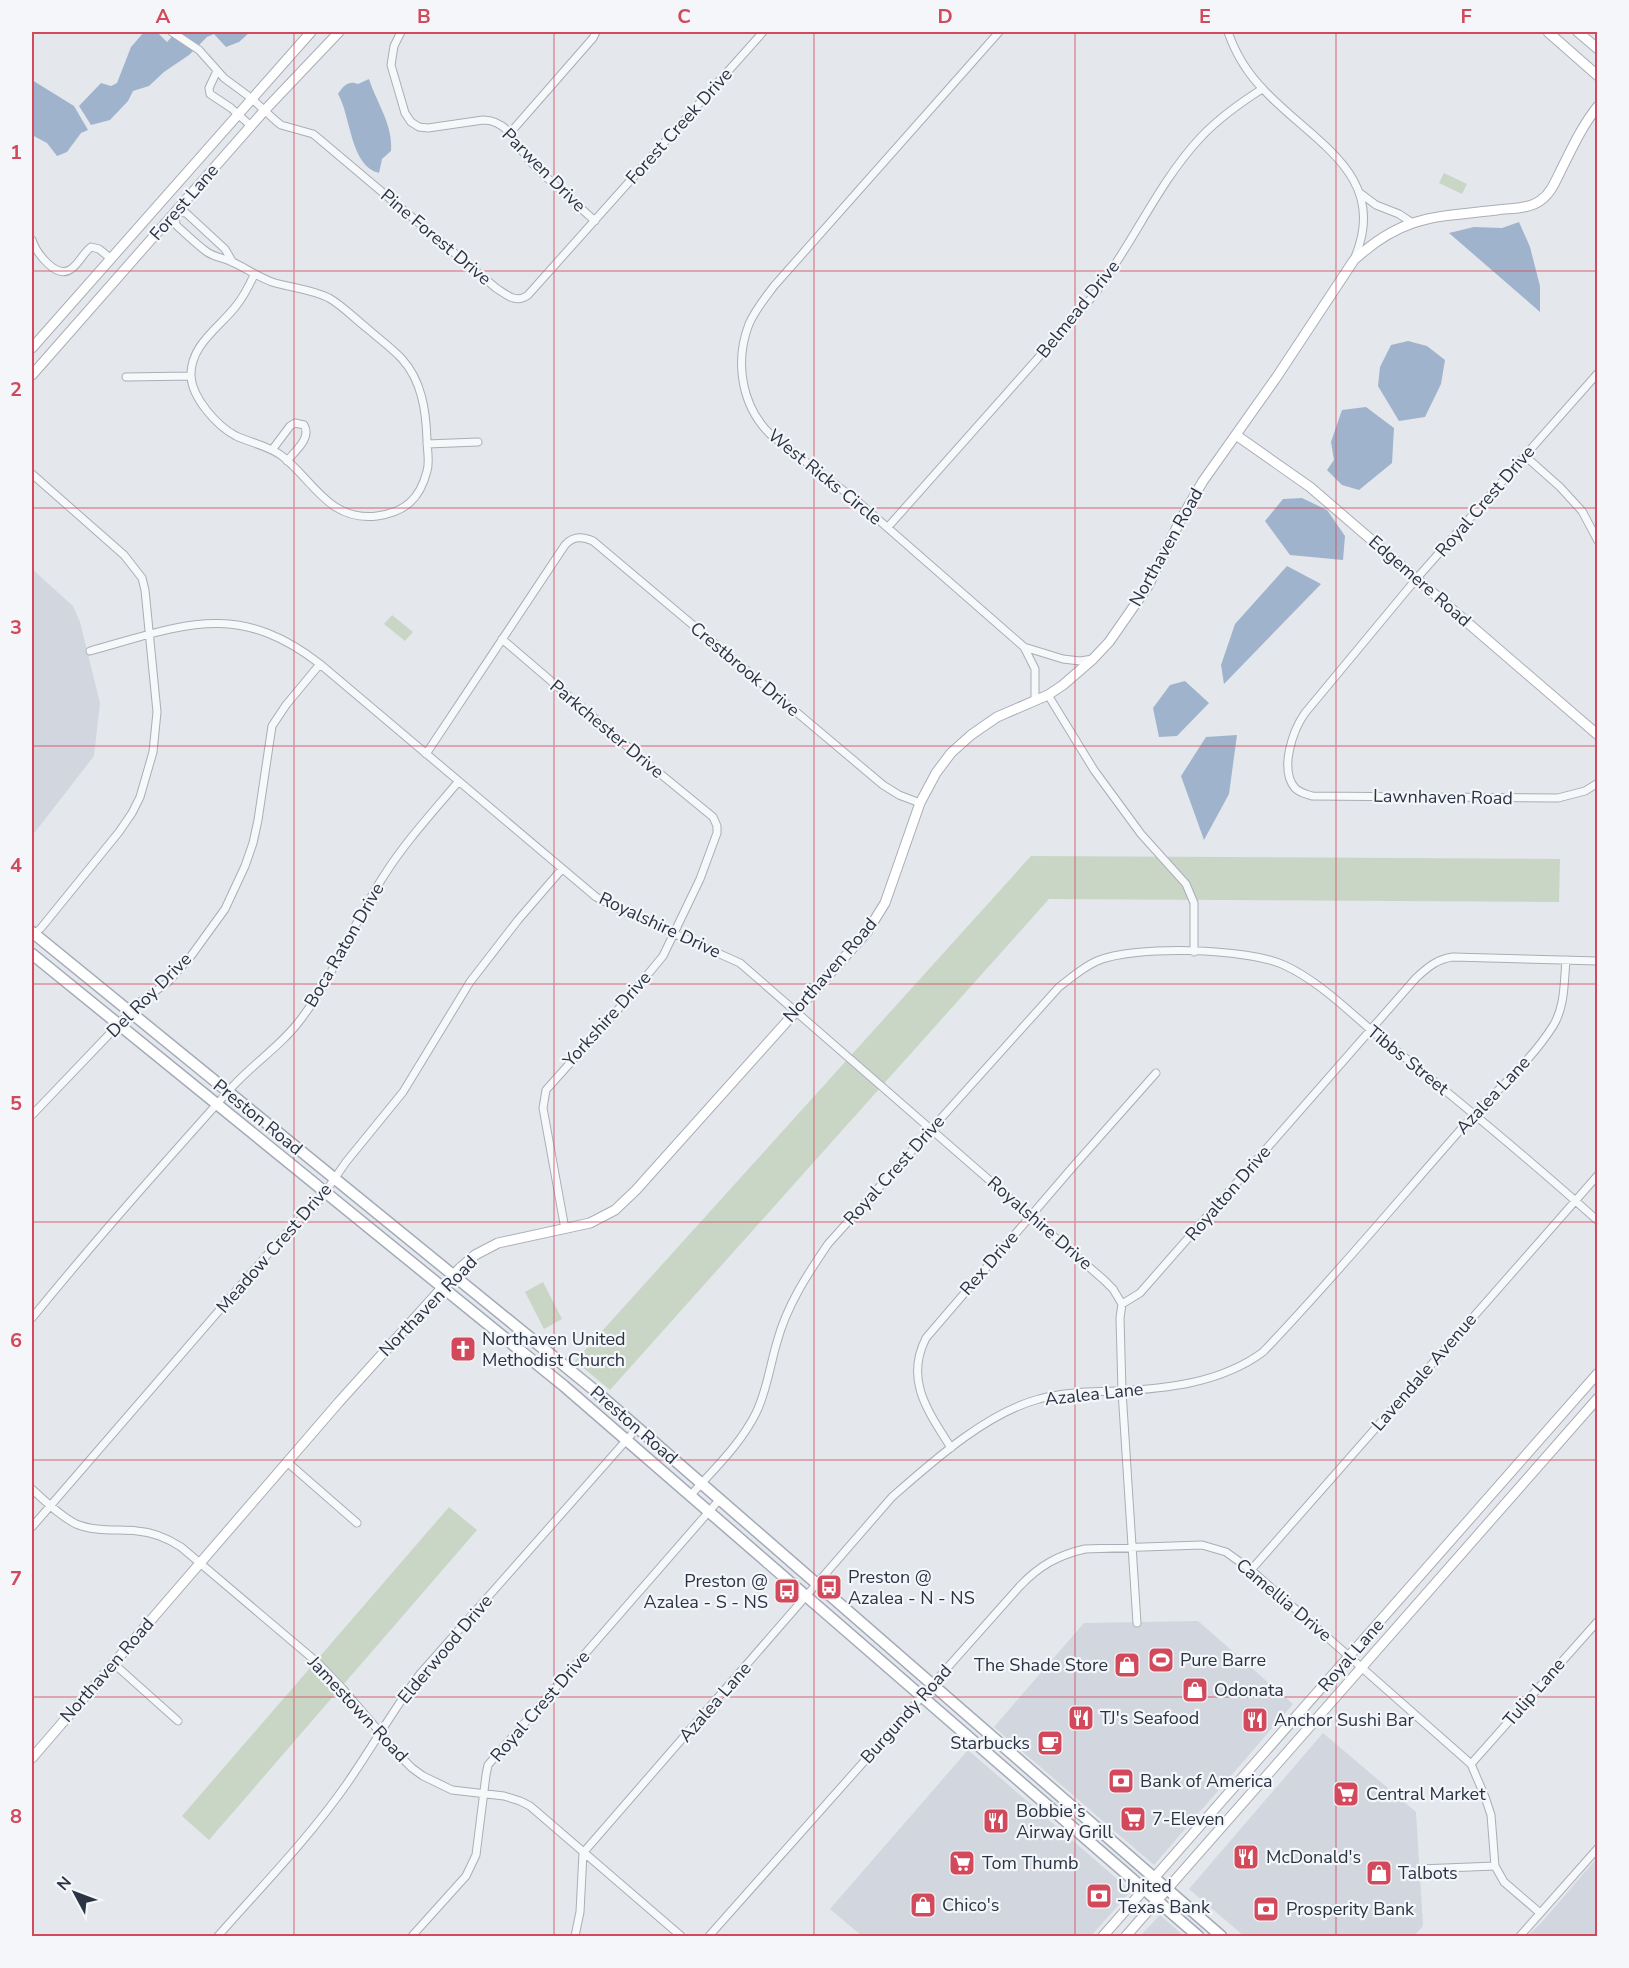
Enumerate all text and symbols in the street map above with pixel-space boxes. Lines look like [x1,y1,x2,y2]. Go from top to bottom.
text: A [156,3,171,30]
text: B [417,3,431,30]
text: C [677,3,691,30]
text: D [937,3,953,30]
text: E [1199,3,1211,30]
text: F [1460,3,1472,30]
street label: Forest Creek Drive [620,63,738,189]
street label: Parwen Drive [497,123,591,217]
text: 1 [10,139,22,166]
street label: Forest Lane [144,159,224,245]
street label: Pine Forest Drive [376,184,496,290]
street label: Belmead Drive [1031,255,1125,363]
text: 2 [10,376,22,403]
street label: West Ricks Circle [763,424,887,530]
street label: Royal Crest Drive [1430,440,1540,562]
street label: Northaven Road [1124,484,1208,610]
street label: Edgemere Road [1364,530,1476,632]
text: 3 [10,614,22,641]
street label: Crestbrook Drive [685,616,805,722]
street label: Parkchester Drive [545,674,669,784]
street label: Lawnhaven Road [1373,784,1513,810]
text: 4 [10,852,22,879]
street label: Boca Raton Drive [299,878,389,1012]
street label: Royalshire Drive [595,886,725,964]
street label: Northaven Road [778,912,882,1028]
street label: Del Roy Drive [101,947,197,1043]
street label: Yorkshire Drive [557,966,656,1073]
street label: Tibbs Street [1362,1020,1454,1101]
street label: Azalea Lane [1450,1051,1536,1139]
street label: Preston Road [208,1073,308,1161]
text: 5 [10,1090,22,1117]
street label: Royal Crest Drive [838,1110,950,1230]
street label: Royalton Drive [1180,1140,1276,1246]
street label: Royalshire Drive [982,1171,1098,1275]
street label: Meadow Crest Drive [211,1178,337,1318]
street label: Rex Drive [954,1226,1024,1300]
street label: Northaven Road [374,1250,482,1362]
street label: Lavendale Avenue [1366,1308,1482,1436]
text: 6 [10,1327,22,1354]
place label: Northaven United Methodist Church [482,1327,626,1372]
church icon: Northaven United Methodist Church [448,1334,478,1364]
street label: Azalea Lane [1044,1377,1144,1411]
street label: Preston Road [585,1380,683,1470]
street label: Camellia Drive [1231,1553,1337,1647]
text: 7 [10,1565,22,1592]
place label: Preston @ Azalea - N - NS [848,1565,975,1610]
place label: Preston @ Azalea - S - NS [644,1569,768,1614]
bus stop icon: Preston @ Azalea - N - NS [814,1572,844,1602]
bus stop icon: Preston @ Azalea - S - NS [772,1576,802,1606]
street label: Elderwood Drive [392,1589,498,1709]
street label: Northaven Road [55,1612,159,1728]
street label: Royal Lane [1313,1613,1389,1697]
street label: Royal Crest Drive [485,1645,595,1767]
sports icon: Pure Barre [1146,1645,1176,1675]
place label: Pure Barre [1180,1648,1266,1672]
street label: Jamestown Road [302,1650,413,1767]
shop icon: The Shade Store [1112,1650,1142,1680]
place label: The Shade Store [974,1653,1108,1677]
street label: Tulip Lane [1498,1653,1570,1731]
street label: Azalea Lane [673,1657,757,1747]
street label: Burgundy Road [855,1659,957,1769]
shop icon: Odonata [1180,1675,1210,1705]
place label: Odonata [1214,1678,1284,1702]
restaurant icon: TJ's Seafood [1066,1703,1096,1733]
restaurant icon: Anchor Sushi Bar [1240,1705,1270,1735]
place label: TJ's Seafood [1100,1706,1199,1730]
place label: Anchor Sushi Bar [1274,1708,1415,1732]
cafe icon: Starbucks [1035,1728,1065,1758]
place label: Starbucks [950,1731,1030,1755]
bank icon: Bank of America [1106,1766,1136,1796]
place label: Bank of America [1140,1769,1273,1793]
supermarket icon: Central Market [1331,1779,1361,1809]
place label: Central Market [1366,1782,1486,1806]
place label: Bobbie's Airway Grill [1016,1799,1114,1844]
text: 8 [10,1803,22,1830]
supermarket icon: 7-Eleven [1118,1804,1148,1834]
restaurant icon: Bobbie's Airway Grill [981,1806,1011,1836]
place label: 7-Eleven [1152,1807,1225,1831]
restaurant icon: McDonald's [1231,1842,1261,1872]
place label: McDonald's [1266,1845,1361,1869]
supermarket icon: Tom Thumb [947,1848,977,1878]
place label: Tom Thumb [982,1851,1079,1875]
shop icon: Talbots [1364,1858,1394,1888]
place label: Talbots [1398,1861,1458,1885]
north arrow [45,1863,105,1923]
text: N [52,1872,77,1896]
place label: United Texas Bank [1118,1874,1211,1919]
bank icon: United Texas Bank [1084,1881,1114,1911]
shop icon: Chico's [908,1890,938,1920]
place label: Chico's [942,1893,999,1917]
bank icon: Prosperity Bank [1251,1894,1281,1924]
place label: Prosperity Bank [1286,1897,1415,1921]

